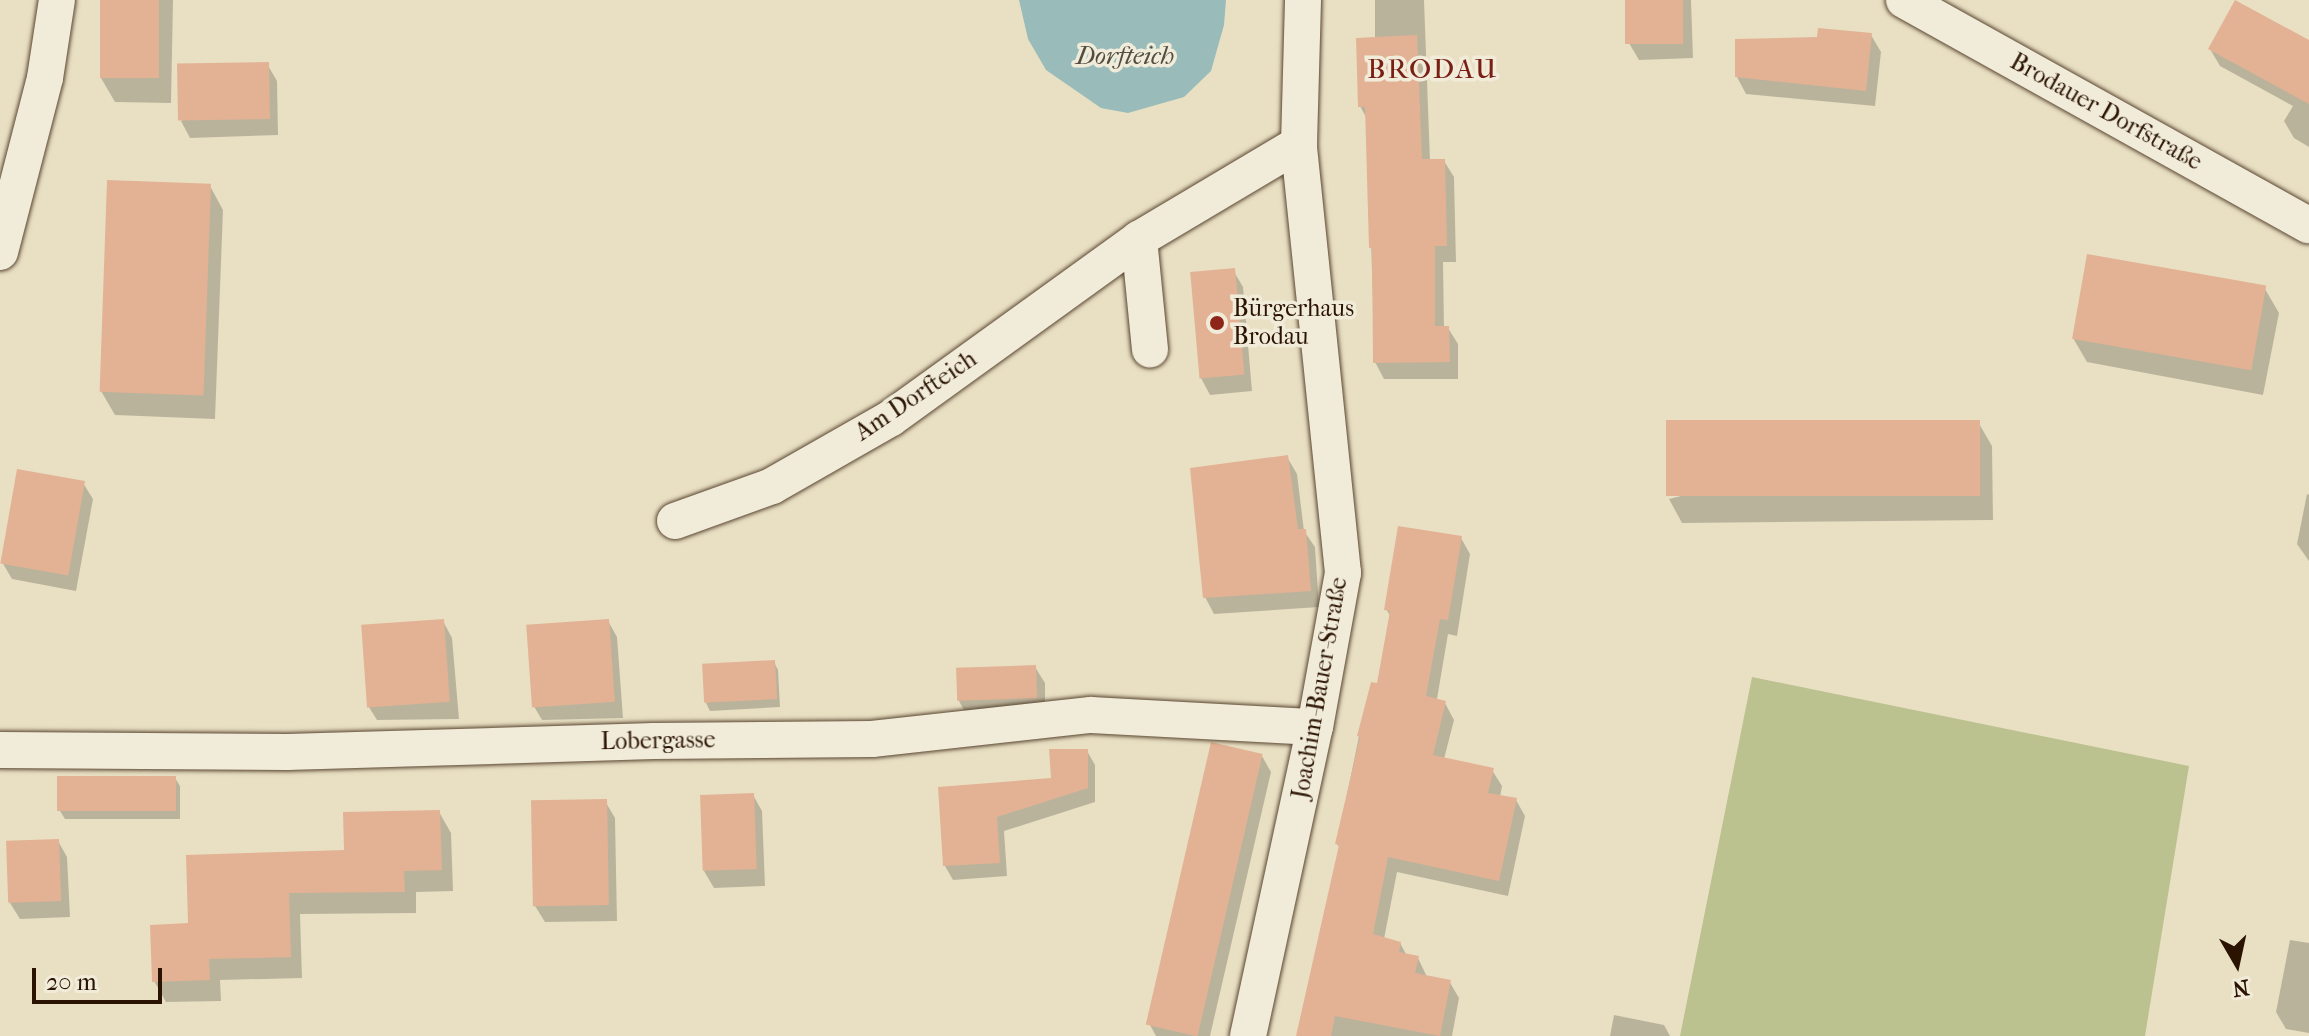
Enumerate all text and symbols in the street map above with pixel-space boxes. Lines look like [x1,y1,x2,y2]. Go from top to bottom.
water label: Dorfteich [1076,40,1174,72]
street label: Brodauer Dorfstraße [2005,47,2207,177]
district label: BRODAU [1367,52,1499,86]
place label: Bürgerhaus Brodau [1233,295,1354,351]
marker: Bürgerhaus Brodau [1208,314,1226,332]
street label: Am Dorfteich [850,345,982,447]
street label: Joachim-Bauer-Straße [1286,575,1354,801]
street label: Lobergasse [600,726,716,756]
north arrow [2197,924,2277,1004]
scale bar [36,952,166,1002]
text: 20 m [46,968,97,996]
text: N [2230,974,2251,1002]

